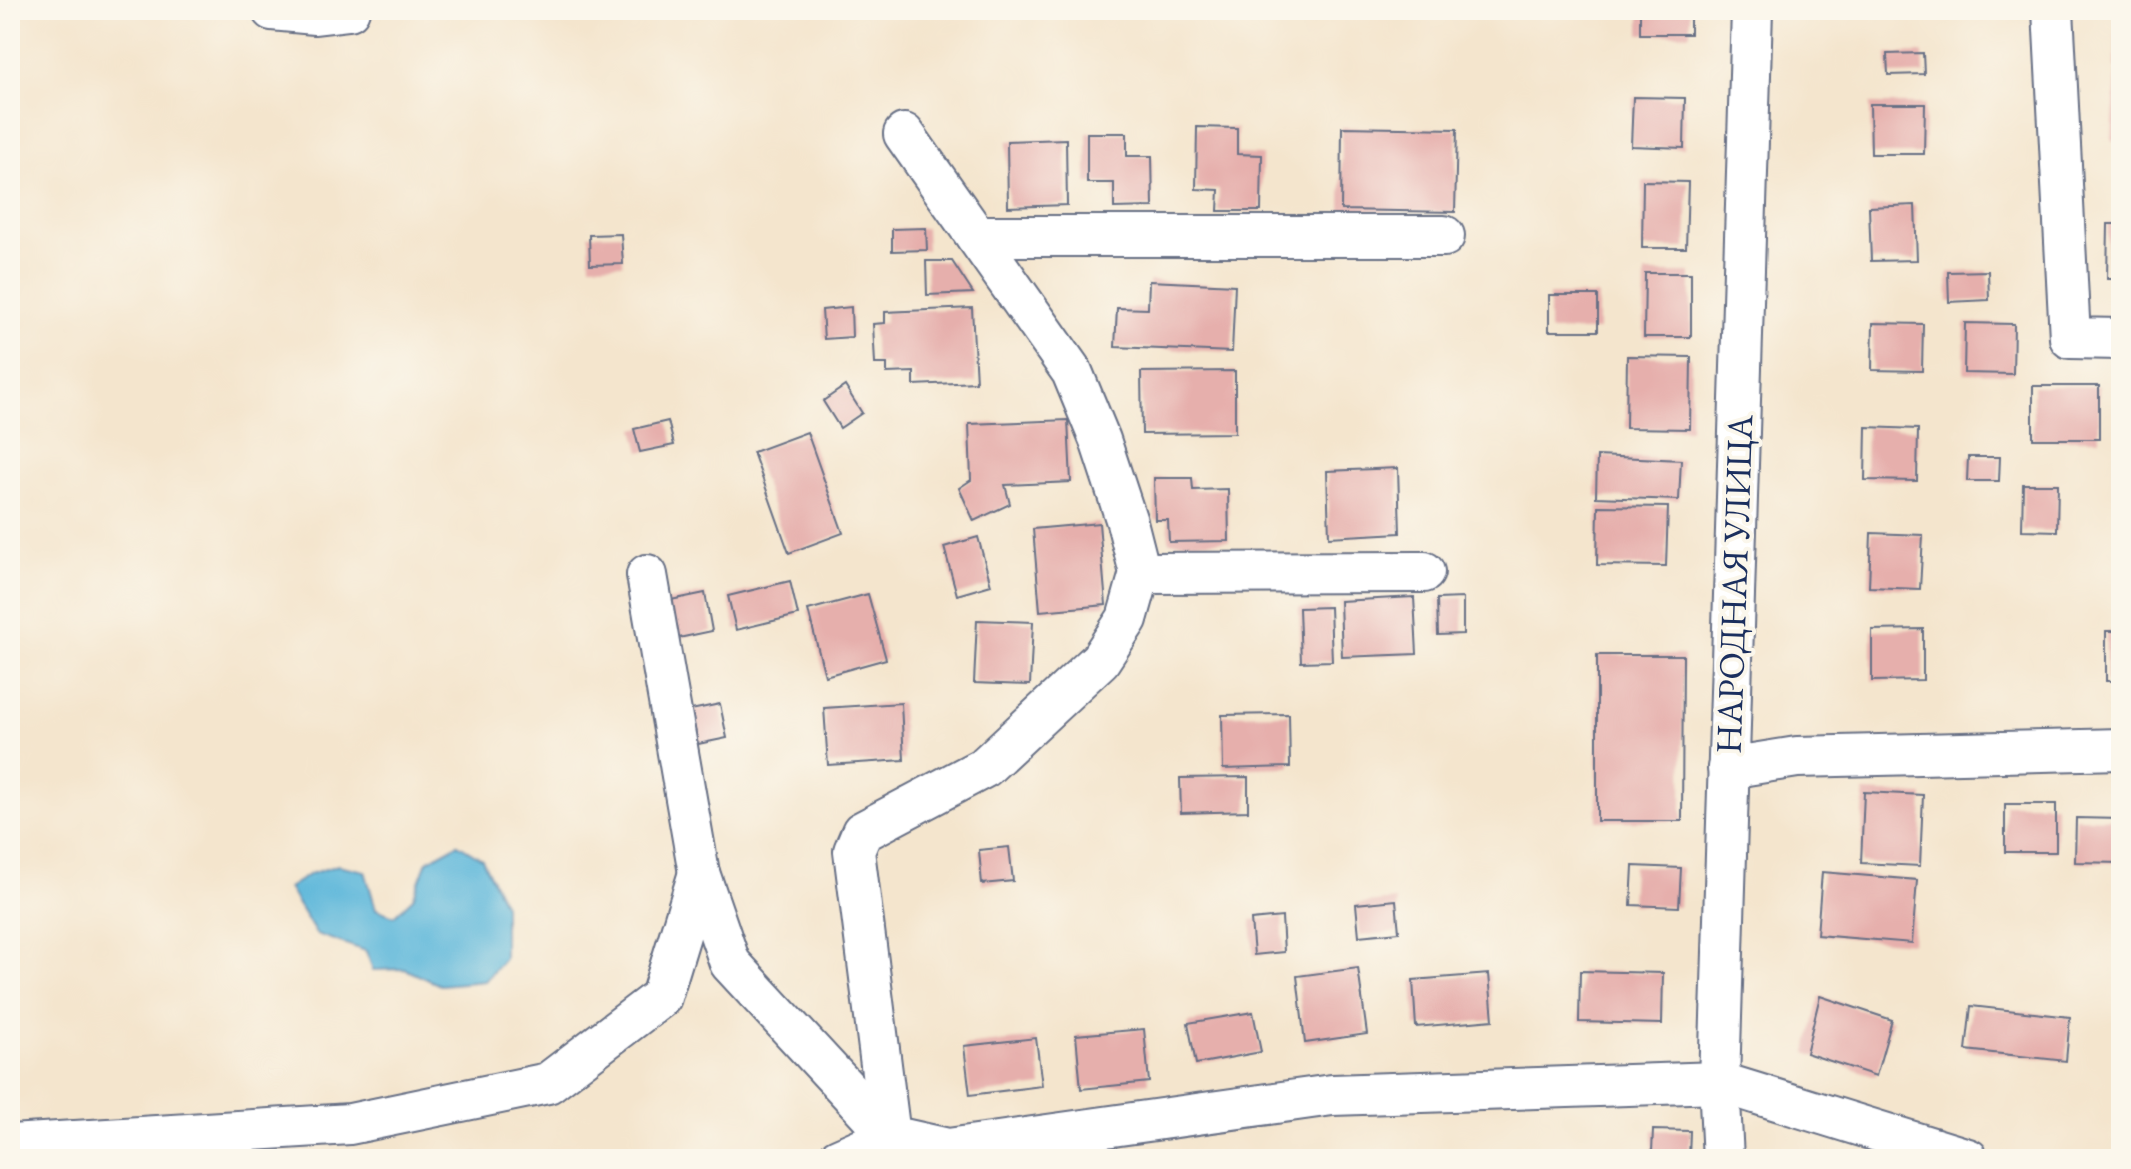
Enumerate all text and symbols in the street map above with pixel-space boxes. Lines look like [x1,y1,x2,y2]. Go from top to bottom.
street label: НАРОДНАЯ УЛИЦА [1705,413,1763,754]

